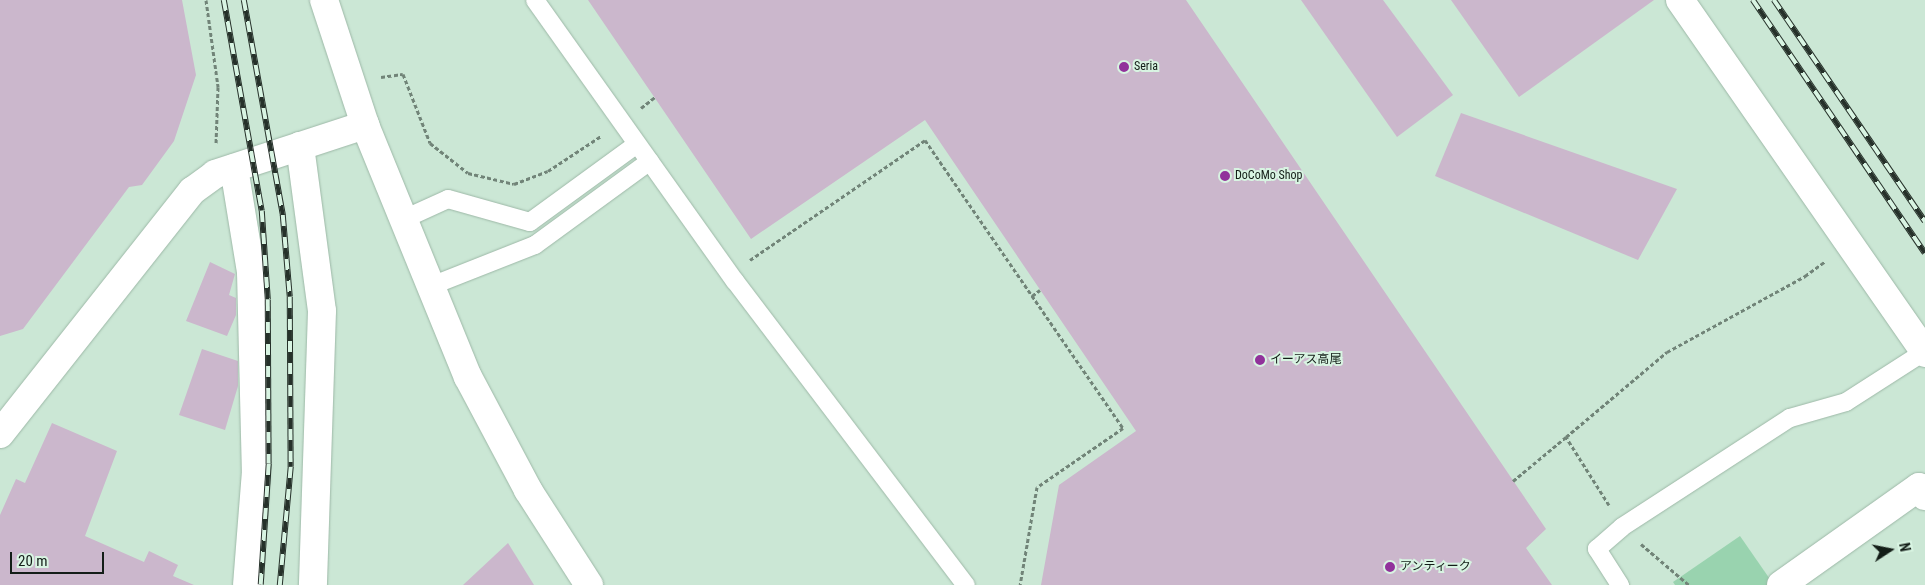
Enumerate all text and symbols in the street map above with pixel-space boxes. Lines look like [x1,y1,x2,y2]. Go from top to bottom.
place label: Seria [1134,60,1158,74]
marker: Seria [1118,61,1130,73]
place label: DoCoMo Shop [1235,169,1302,183]
marker: DoCoMo Shop [1219,170,1231,182]
place label: イーアス高尾 [1270,353,1342,367]
marker: イーアス高尾 [1254,354,1266,366]
north arrow [1865,525,1915,575]
text: N [1896,541,1913,553]
scale bar [12,542,106,574]
text: 20 m [18,552,48,570]
place label: アンティーク [1400,560,1472,574]
marker: アンティーク [1384,561,1396,573]

